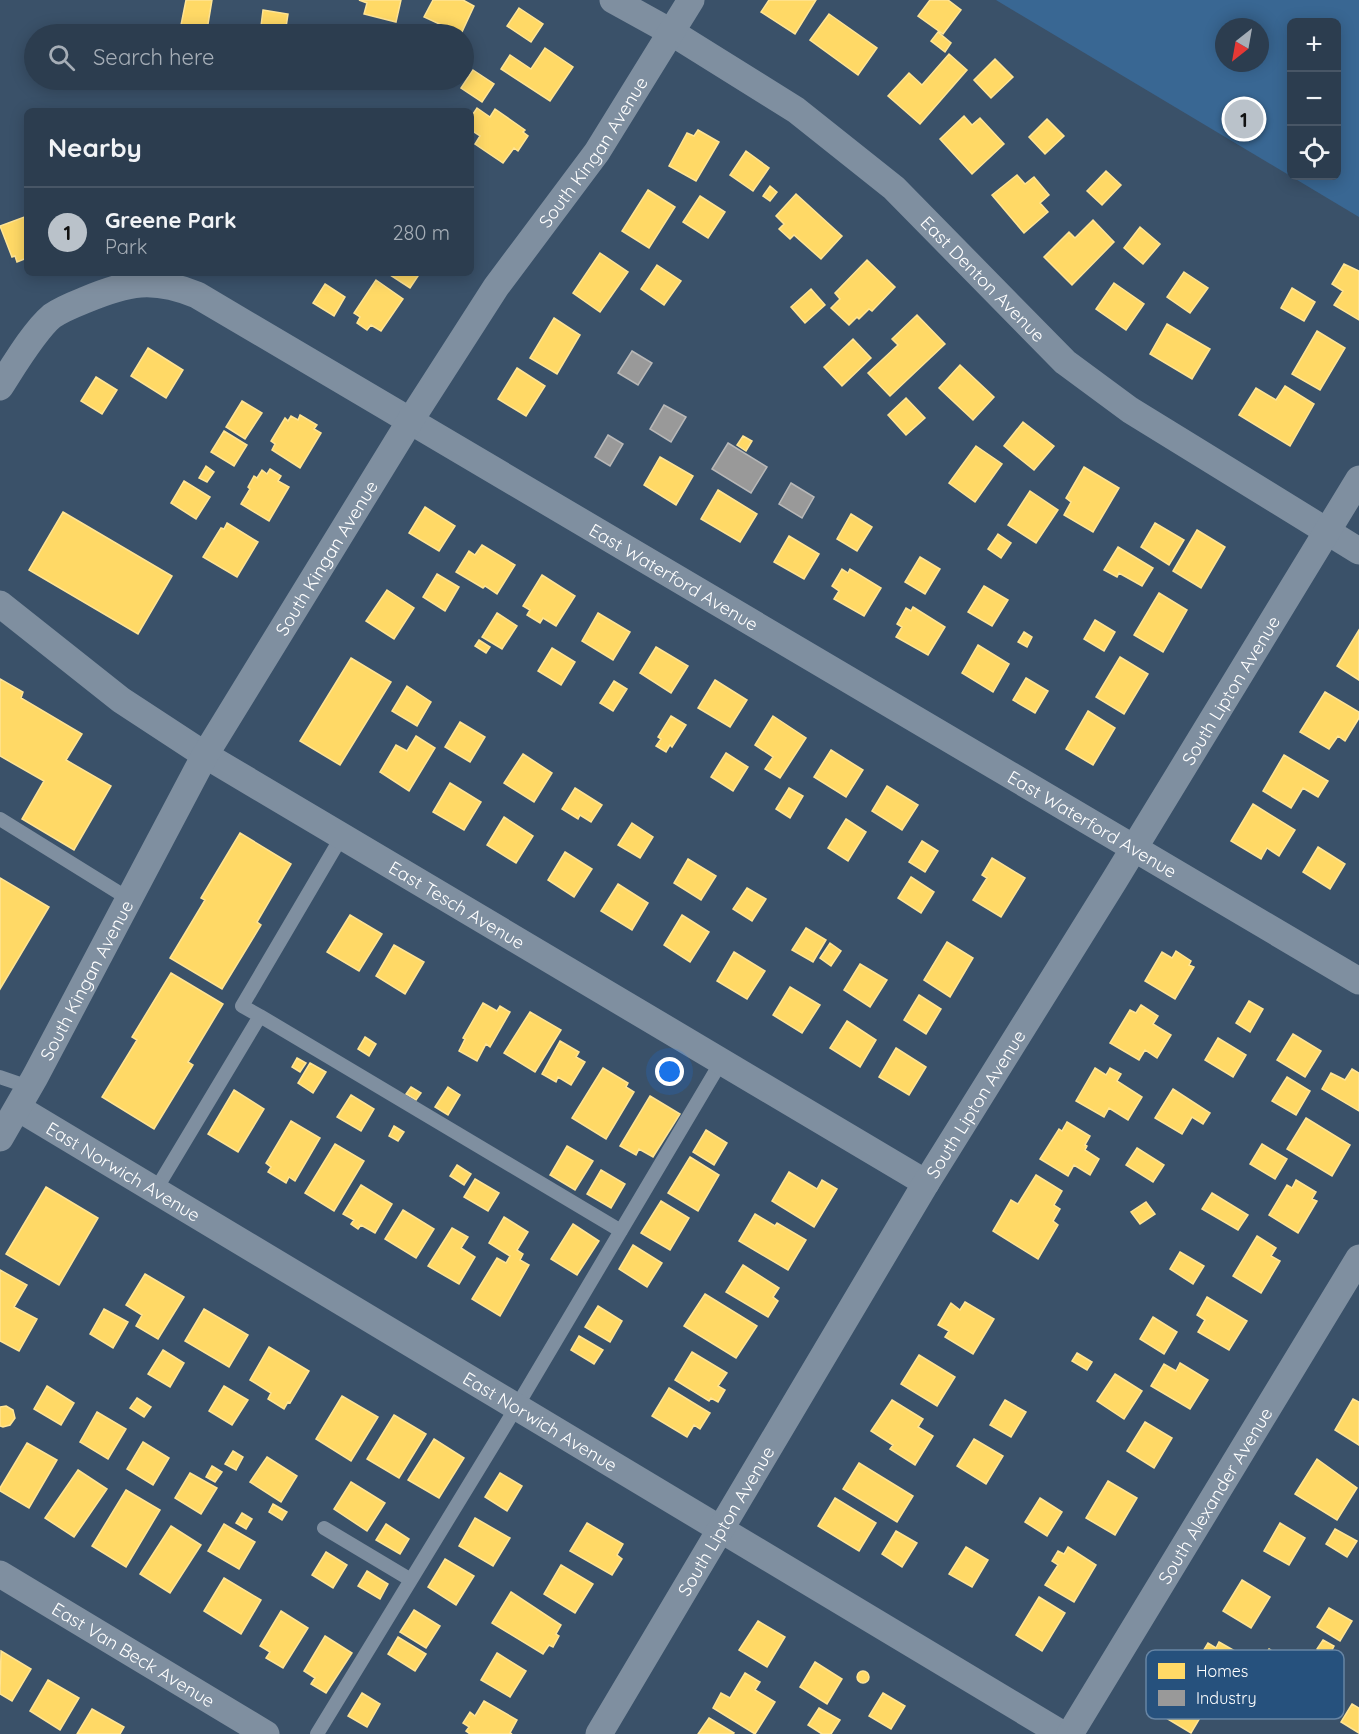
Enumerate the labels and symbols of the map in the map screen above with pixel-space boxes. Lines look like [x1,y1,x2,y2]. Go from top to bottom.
north arrow [1215,18,1269,72]
street label: South Kingan Avenue [533,72,652,232]
pin: 1 [1224,96,1264,142]
street label: East Denton Avenue [916,211,1050,347]
street label: South Kingan Avenue [270,476,382,639]
street label: East Waterford Avenue [585,518,763,635]
street label: South Lipton Avenue [1176,611,1285,769]
street label: East Waterford Avenue [1004,765,1181,883]
street label: East Tesch Avenue [385,855,529,954]
street label: South Kingan Avenue [34,896,138,1064]
street label: South Lipton Avenue [920,1025,1030,1182]
your location [655,1057,684,1086]
street label: East Norwich Avenue [42,1116,205,1226]
street label: East Norwich Avenue [459,1366,622,1476]
street label: South Alexander Avenue [1152,1403,1277,1588]
street label: South Lipton Avenue [672,1441,779,1600]
street label: East Van Beck Avenue [48,1597,219,1712]
legend [1146,1650,1344,1719]
text: Homes [1196,1661,1248,1681]
text: Industry [1196,1688,1256,1708]

